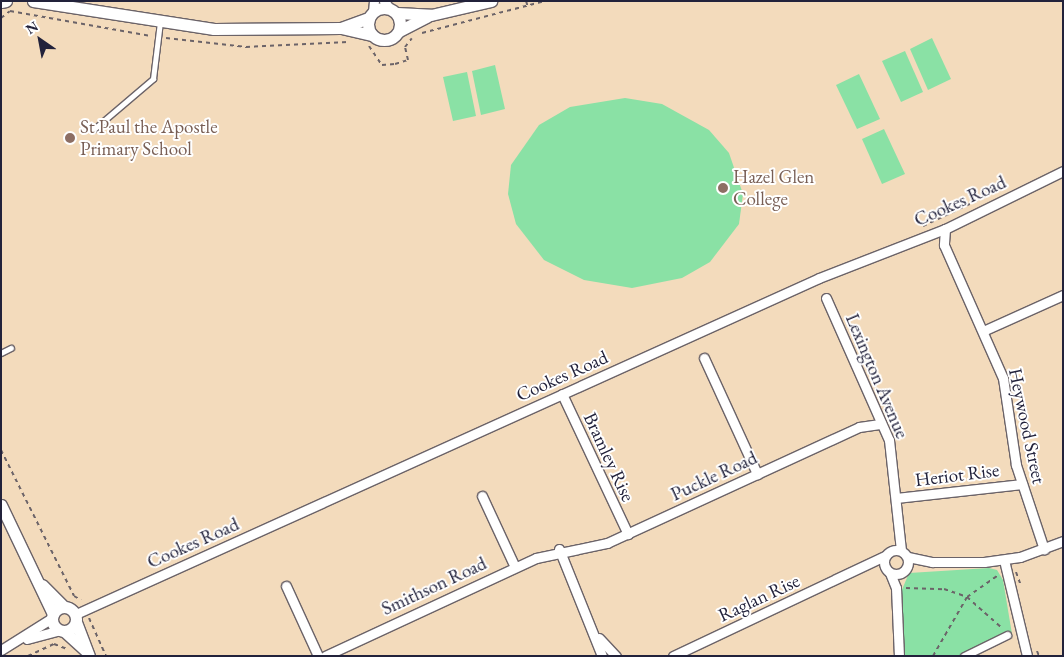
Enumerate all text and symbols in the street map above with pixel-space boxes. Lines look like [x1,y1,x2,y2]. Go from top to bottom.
north arrow [15,15,65,65]
text: N [22,17,41,38]
place label: St Paul the Apostle Primary School [80,116,218,160]
marker: St Paul the Apostle Primary School [64,132,76,144]
place label: Hazel Glen College [733,166,814,210]
street label: Cookes Road [911,171,1009,231]
marker: Hazel Glen College [717,182,729,194]
street label: Lexington Avenue [841,310,913,442]
street label: Cookes Road [513,346,611,406]
street label: Heywood Street [1004,366,1050,486]
street label: Bramley Rise [578,409,640,505]
street label: Puckle Road [667,446,761,506]
street label: Heriot Rise [914,459,1000,491]
street label: Cookes Road [144,513,242,573]
street label: Smithson Road [378,552,490,620]
street label: Raglan Rise [715,569,803,627]

